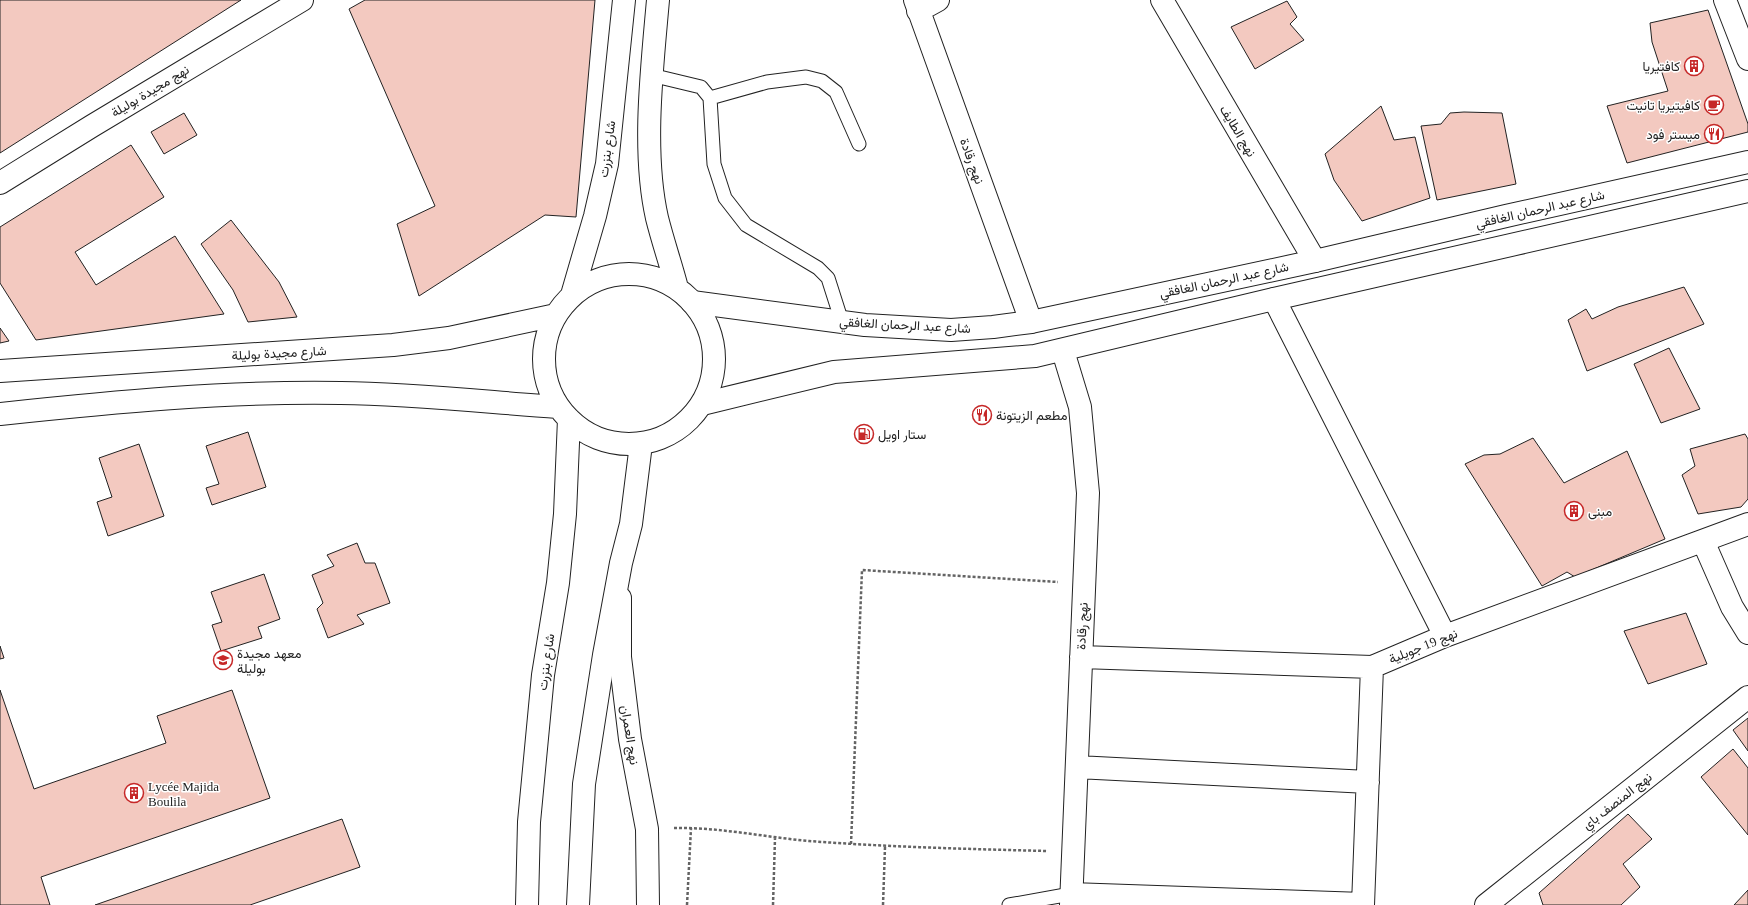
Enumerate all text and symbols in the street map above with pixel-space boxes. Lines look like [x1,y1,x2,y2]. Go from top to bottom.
building icon: كافتيريا [1683,55,1705,77]
place label: كافتيريا [1643,59,1680,75]
street label: نهج مجيدة بوليلة [108,62,193,122]
cafe icon: كافيتيريا تانيت [1703,94,1725,116]
place label: كافيتيريا تانيت [1626,98,1700,114]
street label: نهج الطايف [1215,103,1259,161]
street label: شارع بنزرت [596,120,620,179]
restaurant icon: ميستر فود [1703,123,1725,145]
place label: ميستر فود [1647,127,1700,143]
street label: نهج رقادة [955,136,987,187]
street label: شارع عبد الرحمان الغافقي [1474,187,1607,234]
street label: شارع عبد الرحمان الغافقي [1158,259,1291,304]
street label: شارع عبد الرحمان الغافقي [839,314,971,339]
street label: شارع مجيدة بوليلة [231,343,327,365]
restaurant icon: مطعم الزيتونة [971,404,993,426]
place label: مطعم الزيتونة [996,408,1067,424]
fuel station icon: ستار اويل [853,423,875,445]
place label: ستار اويل [878,427,926,443]
building icon: مبنى [1563,500,1585,522]
place label: مبنى [1588,504,1612,520]
street label: نهج رقادة [1073,602,1093,650]
street label: نهج 19 جويلية [1386,625,1461,668]
street label: شارع بنزرت [535,633,559,692]
place label: معهد مجيدة بوليلة [237,646,302,677]
school or university icon: معهد مجيدة بوليلة [212,649,234,671]
street label: نهج العمران [616,704,642,766]
street label: نهج المنصف باي [1579,769,1657,835]
place label: Lycée Majida Boulila [148,779,219,809]
building icon: Lycée Majida Boulila [123,782,145,804]

